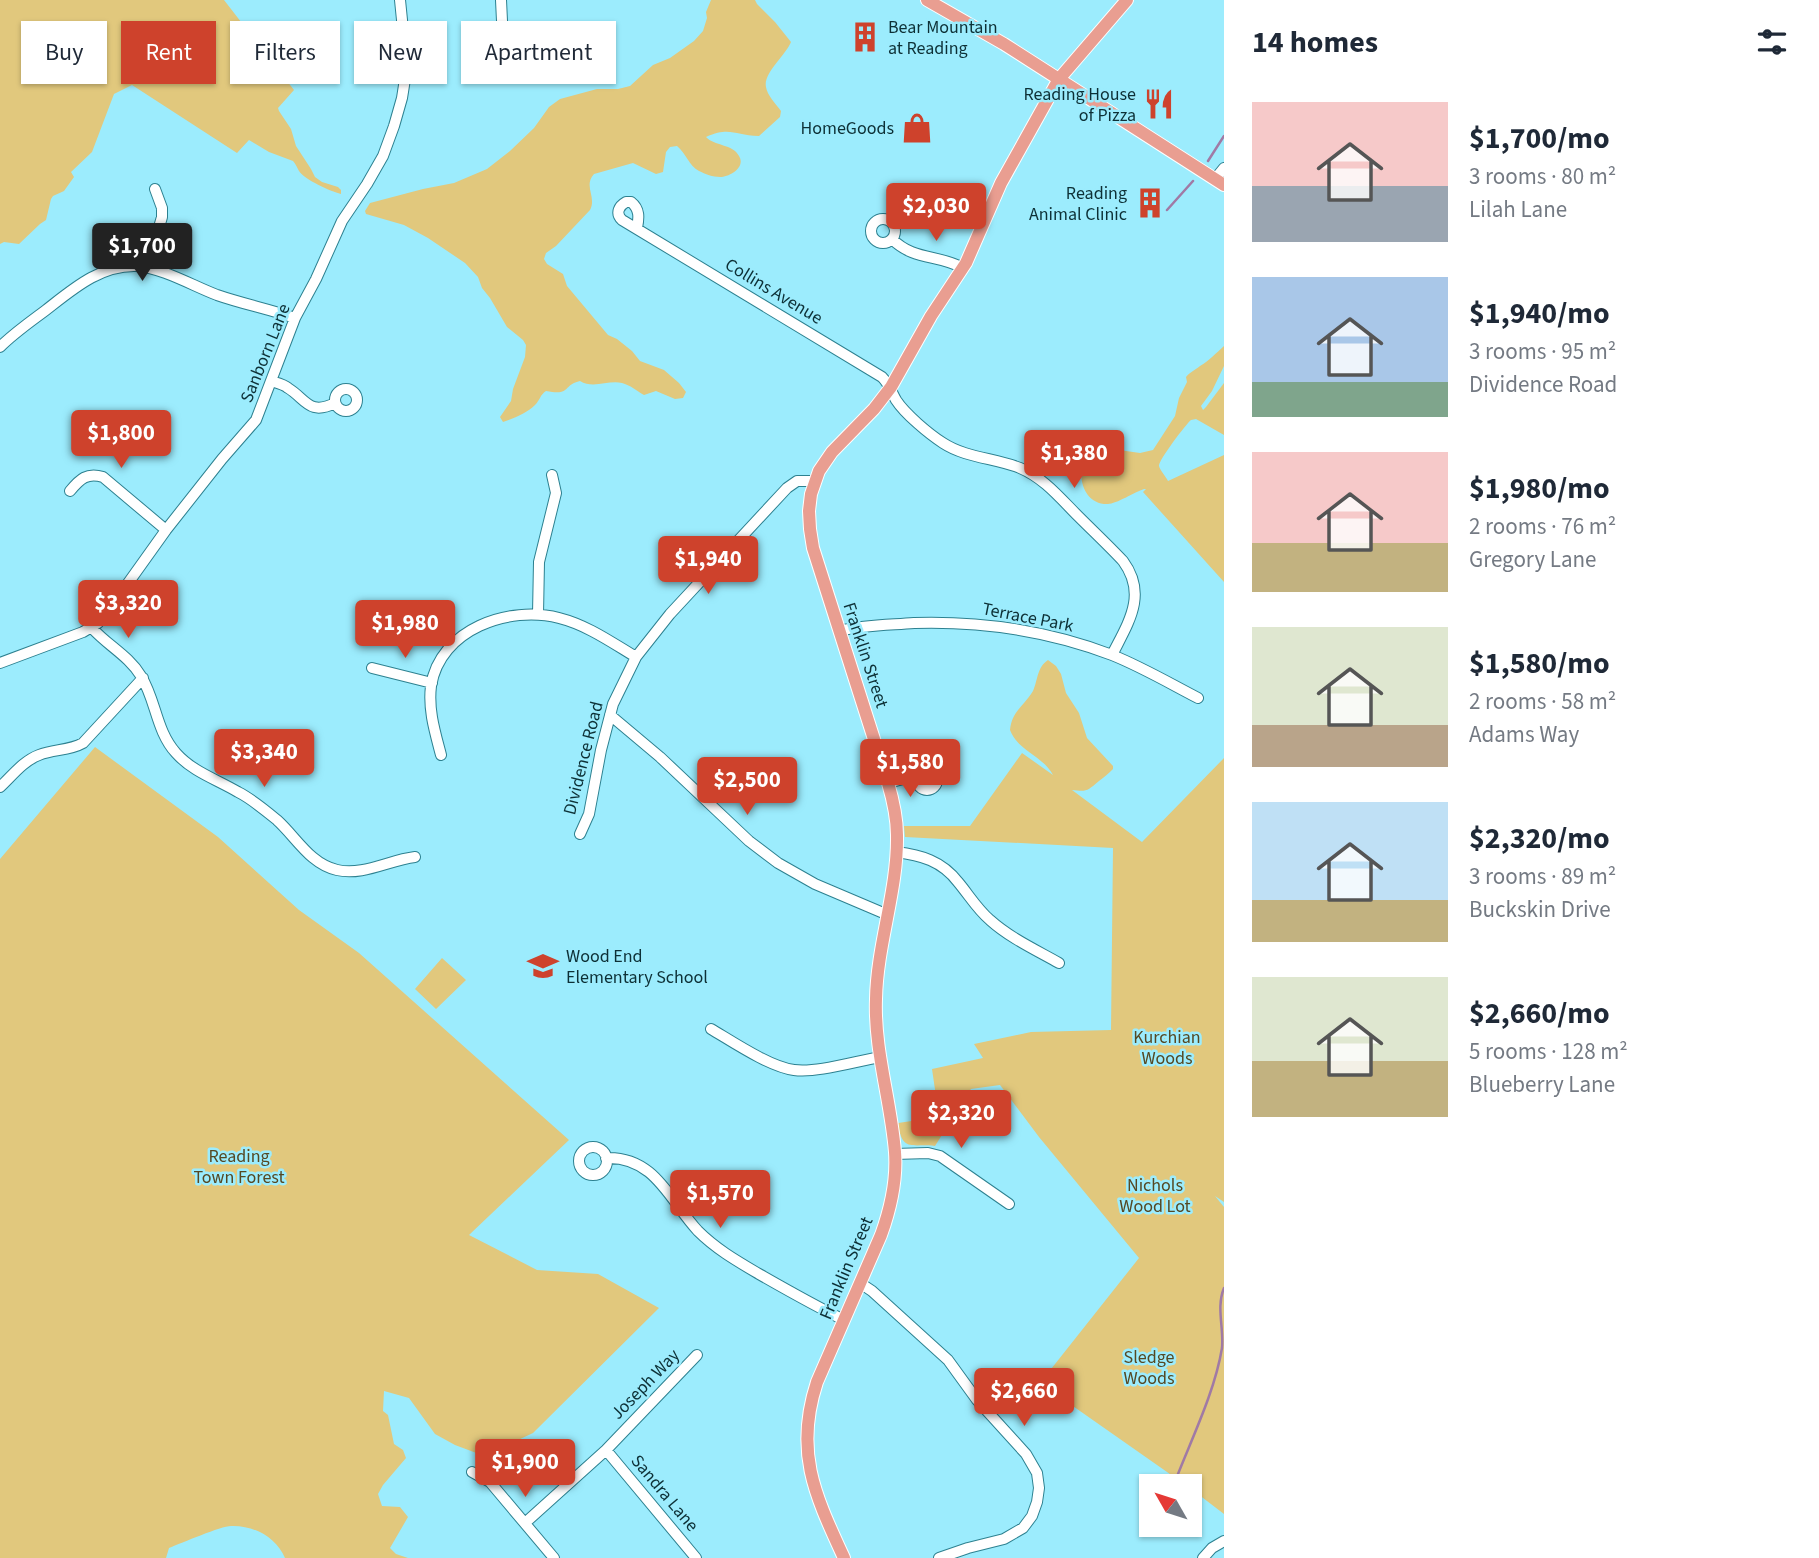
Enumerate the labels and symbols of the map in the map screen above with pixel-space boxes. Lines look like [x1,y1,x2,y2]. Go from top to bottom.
place label: Bear Mountain at Reading [888,15,998,61]
building icon: Bear Mountain at Reading [848,20,882,54]
place label: Reading House of Pizza [1023,82,1136,128]
restaurant icon: Reading House of Pizza [1142,87,1176,121]
shop icon: HomeGoods [900,111,934,145]
place label: HomeGoods [801,116,894,141]
place label: Reading Animal Clinic [1029,181,1127,227]
pin: $2,030 [879,184,993,243]
building icon: Reading Animal Clinic [1133,186,1167,220]
pin: $1,700 [85,224,199,283]
street label: Collins Avenue [720,252,827,331]
street label: Sanborn Lane [234,300,297,406]
pin: $1,800 [64,410,178,470]
pin: $1,380 [1017,430,1131,490]
pin: $1,940 [651,536,765,596]
pin: $3,320 [71,580,185,640]
street label: Terrace Park [980,596,1076,639]
street label: Franklin Street [837,599,894,711]
pin: $1,980 [348,600,462,660]
street label: Dividence Road [557,699,610,817]
pin: $3,340 [207,730,321,789]
pin: $1,580 [853,740,967,799]
pin: $2,500 [690,758,804,817]
place label: Wood End Elementary School [566,944,708,990]
school or university icon: Wood End Elementary School [526,949,560,983]
park label: Kurchian Woods [1133,1025,1201,1071]
pin: $2,320 [904,1090,1018,1150]
park label: Reading Town Forest [193,1144,285,1190]
pin: $1,570 [663,1170,777,1230]
park label: Nichols Wood Lot [1119,1173,1191,1219]
street label: Franklin Street [814,1213,879,1324]
street label: Joseph Way [605,1343,686,1425]
park label: Sledge Woods [1123,1345,1175,1391]
pin: $2,660 [967,1368,1081,1428]
pin: $1,900 [468,1440,582,1499]
street label: Sandra Lane [625,1449,704,1537]
north arrow [1139,1474,1202,1536]

